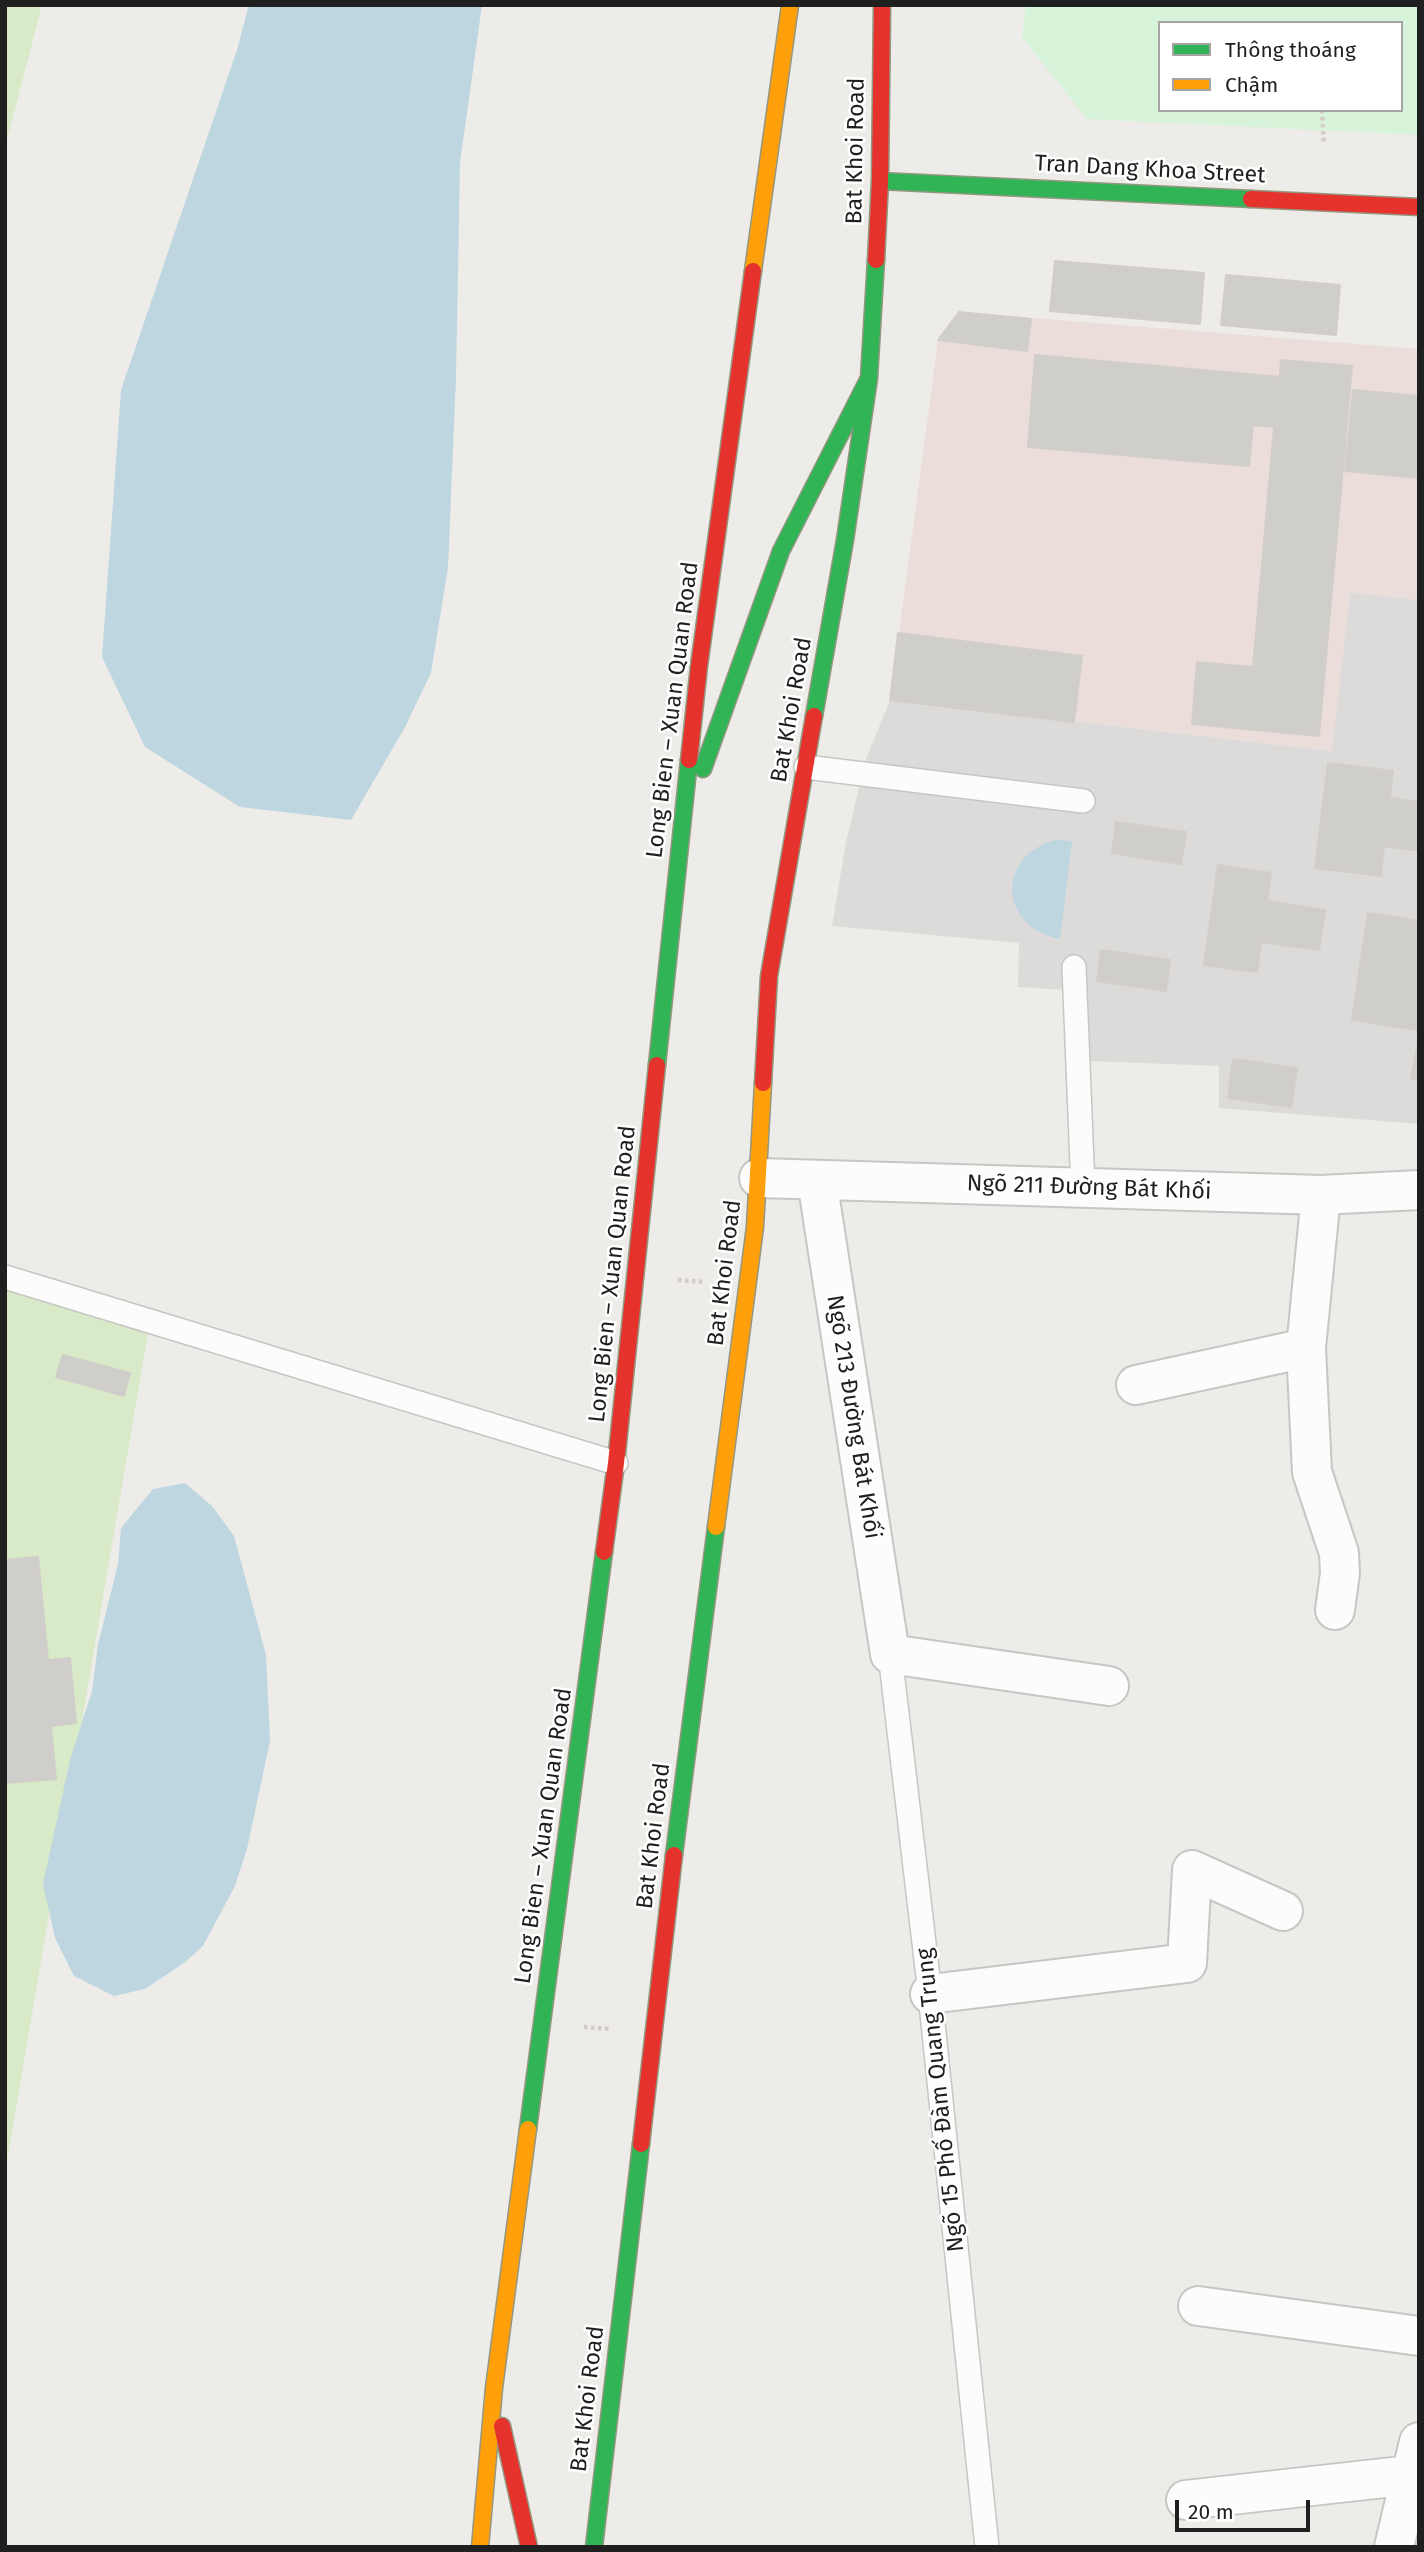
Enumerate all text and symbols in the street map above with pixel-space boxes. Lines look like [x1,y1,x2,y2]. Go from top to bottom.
legend [1158,21,1403,112]
text: Thông thoáng [1225,37,1356,63]
text: Chậm [1225,72,1278,98]
street label: Bat Khoi Road [841,77,871,225]
street label: Tran Dang Khoa Street [1034,150,1266,190]
street label: Long Bien – Xuan Quan Road [641,560,705,860]
street label: Bat Khoi Road [766,635,818,785]
street label: Long Bien – Xuan Quan Road [584,1124,642,1424]
street label: Ngõ 211 Đường Bát Khối [966,1170,1212,1206]
street label: Bat Khoi Road [702,1198,748,1348]
street label: Ngõ 213 Đường Bát Khối [820,1293,886,1541]
street label: Long Bien – Xuan Quan Road [510,1686,578,1986]
street label: Bat Khoi Road [631,1761,677,1911]
street label: Ngõ 15 Phố Đàm Quang Trung [911,1947,971,2253]
street label: Bat Khoi Road [565,2324,611,2474]
scale bar [1179,2486,1314,2530]
text: 20 m [1188,2499,1234,2525]

